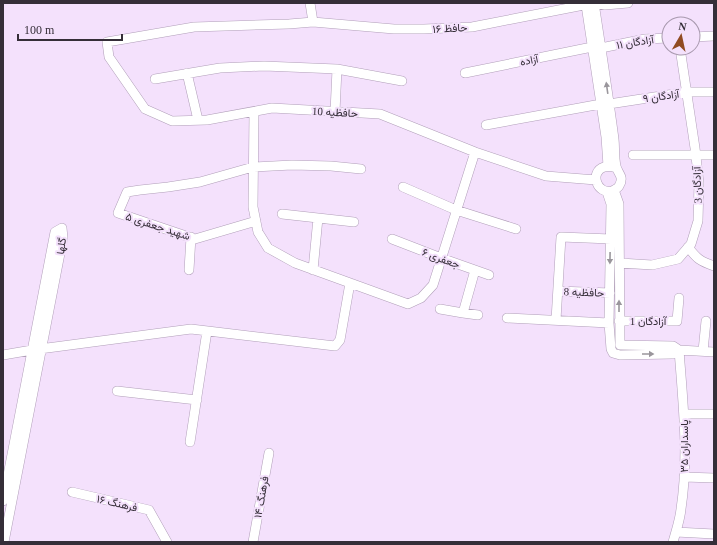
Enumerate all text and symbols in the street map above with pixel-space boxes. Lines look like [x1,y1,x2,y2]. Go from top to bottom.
scale bar [18,16,122,42]
north arrow [661,16,701,56]
text: N [678,20,687,33]
street label: حافظ ۱۶ [432,21,468,35]
text: 100 m [24,23,55,37]
street label: آزادگان ۱۱ [616,33,656,52]
street label: آزاده [519,52,541,69]
one-way arrow [604,82,610,94]
street label: آزادگان ۹ [642,87,681,105]
street label: حافظیه 10 [312,105,358,120]
street label: آزادگان 3 [690,165,705,204]
street label: شهید جعفری ۵ [124,210,192,243]
street label: گلها [54,237,69,255]
street label: جعفری ۶ [420,246,462,271]
one-way arrow [607,252,614,264]
street label: حافظیه 8 [563,285,605,300]
one-way arrow [616,299,622,312]
street label: آزادگان 1 [630,315,668,328]
one-way arrow [642,351,655,357]
street label: پاسداران ۳۵ [678,420,692,472]
street label: فرهنگ ۱۴ [251,475,272,519]
street label: فرهنگ ۱۶ [95,492,139,514]

